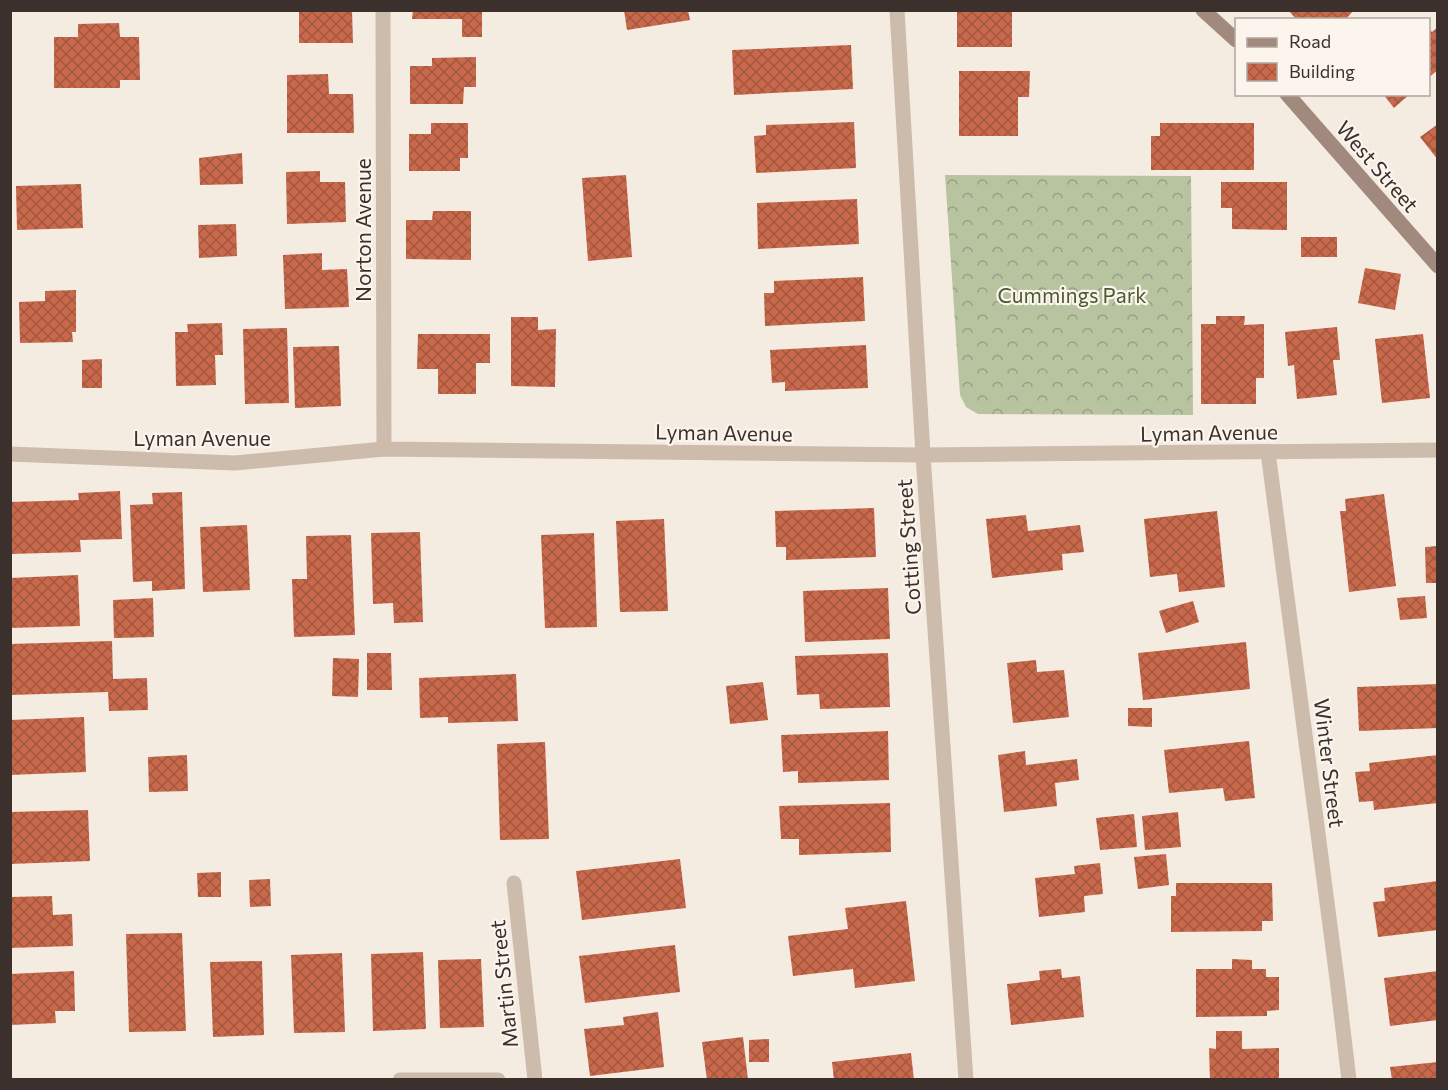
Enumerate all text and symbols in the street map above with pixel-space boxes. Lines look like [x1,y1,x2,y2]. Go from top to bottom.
legend [1235,18,1430,96]
text: Road [1289,30,1331,52]
text: Building [1289,60,1355,82]
street label: West Street [1332,115,1424,217]
street label: Norton Avenue [350,158,375,302]
park label: Cummings Park [997,282,1147,307]
street label: Lyman Avenue [655,418,793,446]
street label: Lyman Avenue [1140,418,1278,446]
street label: Lyman Avenue [133,425,271,450]
street label: Cotting Street [891,478,925,616]
street label: Winter Street [1310,697,1350,829]
street label: Martin Street [484,919,522,1049]

